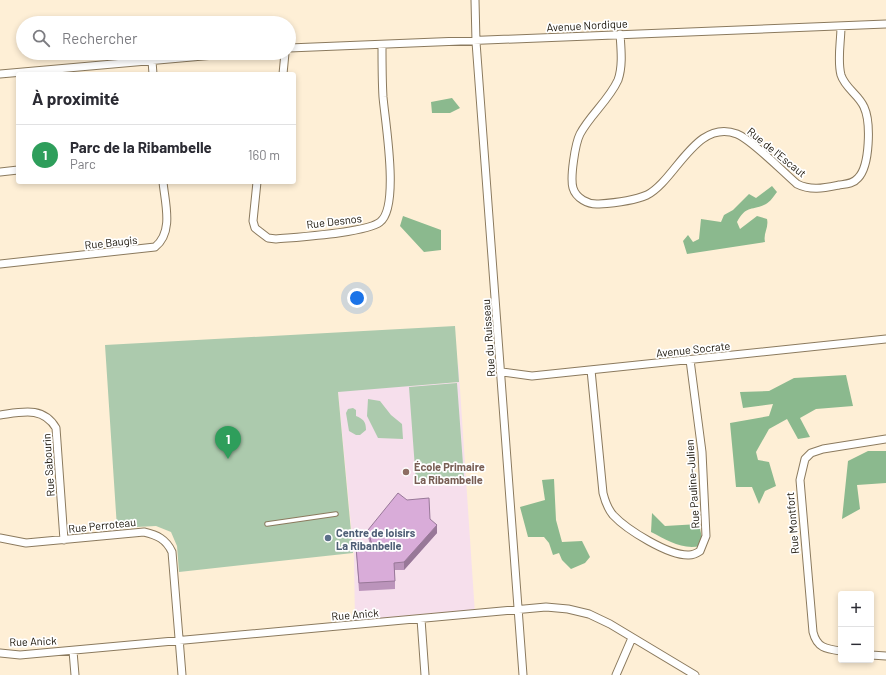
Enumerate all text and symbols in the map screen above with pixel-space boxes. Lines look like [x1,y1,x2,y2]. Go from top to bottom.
search box [16,16,296,60]
street label: Avenue Nordique [546,16,628,34]
icon: search [30,27,52,49]
text: Rechercher [62,29,138,47]
text: À proximité [32,88,119,108]
street label: Rue de l'Escaut [745,124,809,180]
text: Parc de la Ribambelle [70,138,212,156]
text: 1 [43,147,47,163]
text: 160 m [248,147,280,163]
text: Parc [70,156,96,172]
street label: Rue Desnos [306,211,362,231]
street label: Rue Baugis [84,233,138,251]
your location [347,288,367,308]
street label: Rue du Ruisseau [479,299,497,377]
street label: Avenue Socrate [655,339,731,359]
pin: 1 [215,426,241,459]
street label: Rue Sabourin [39,433,57,497]
street label: Rue Pauline-Julien [682,439,702,529]
place label: École Primaire La Ribambelle [414,460,485,486]
marker: École Primaire La Ribambelle [401,467,411,477]
street label: Rue Montfort [783,492,801,554]
street label: Rue Perroteau [68,515,137,535]
place label: Centre de loisirs La Ribanbelle [336,526,416,552]
marker: Centre de loisirs La Ribanbelle [323,533,333,543]
map controls [838,591,874,663]
button: + [838,591,874,627]
street label: Rue Anick [331,605,380,623]
button: − [838,627,874,663]
street label: Rue Anick [9,634,57,648]

